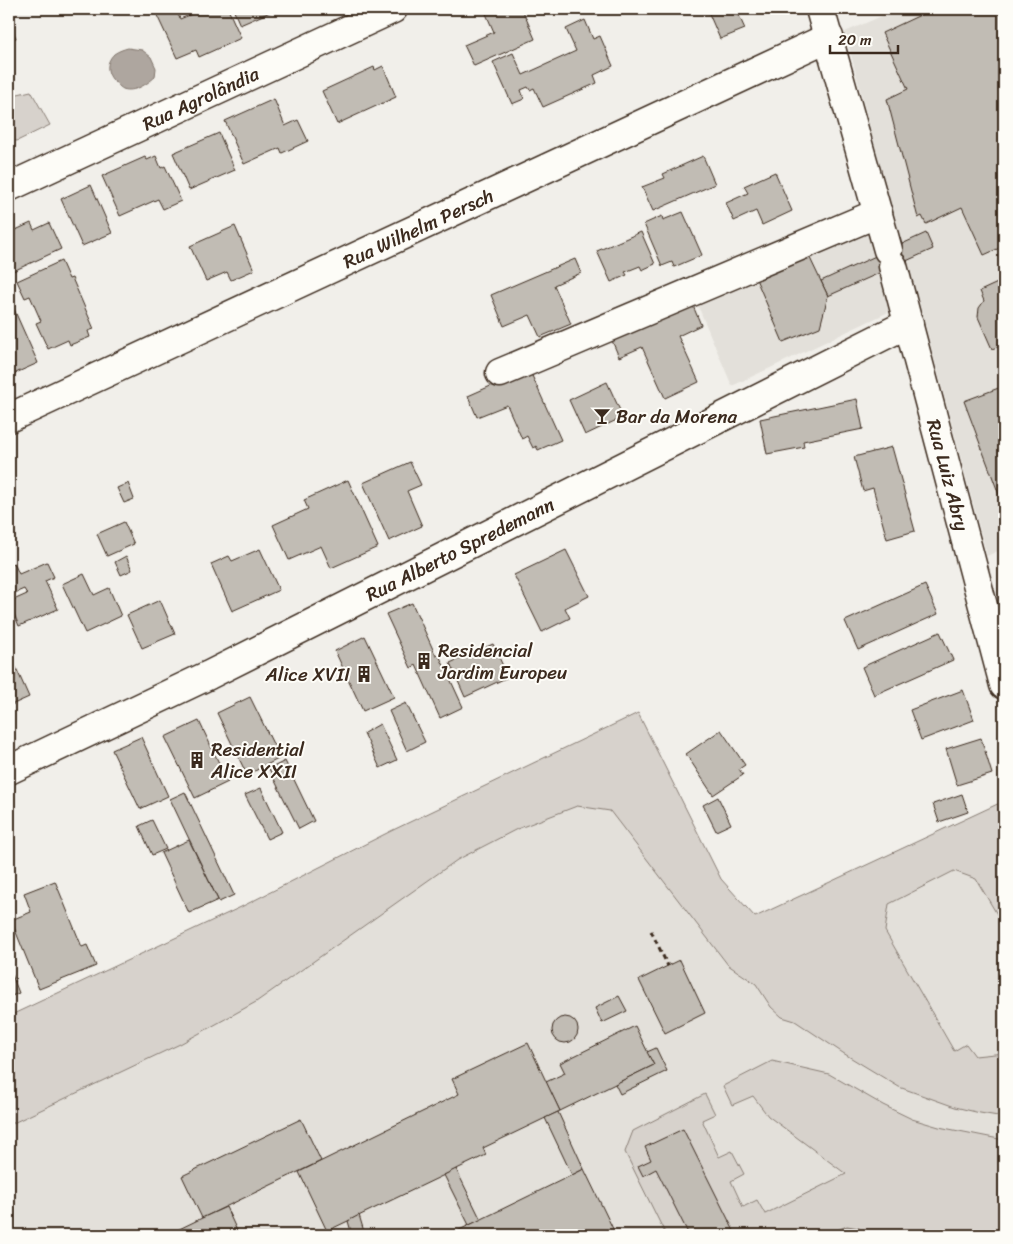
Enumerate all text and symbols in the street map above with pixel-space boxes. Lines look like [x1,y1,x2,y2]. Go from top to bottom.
scale bar [830,22,898,54]
text: 20 m [838,27,872,53]
street label: Rua Agrolândia [137,57,265,140]
street label: Rua Wilhelm Persch [337,179,499,277]
place label: Bar da Morena [616,400,737,433]
bar icon: Bar da Morena [592,406,612,426]
street label: Rua Luiz Abry [918,415,979,535]
street label: Rua Alberto Spredemann [360,488,560,610]
place label: Residencial Jardim Europeu [437,634,567,689]
building icon: Residencial Jardim Europeu [414,651,434,671]
place label: Alice XVII [264,658,350,691]
building icon: Alice XVII [354,664,374,684]
place label: Residential Alice XXII [210,733,305,788]
building icon: Residential Alice XXII [187,750,207,770]

